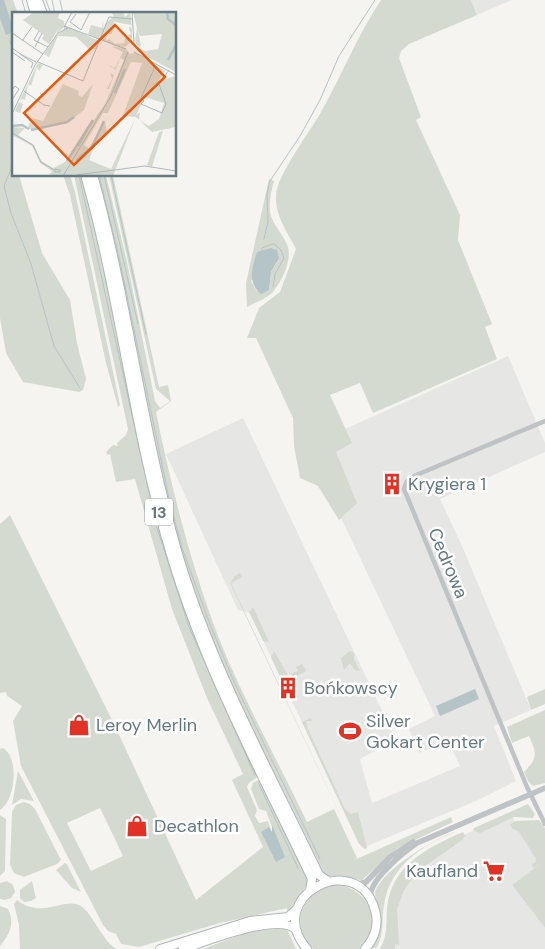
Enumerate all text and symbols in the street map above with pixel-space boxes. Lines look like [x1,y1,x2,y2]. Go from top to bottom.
inset map [12,12,176,176]
building icon: Krygiera 1 [379,471,405,497]
place label: Krygiera 1 [408,472,486,496]
road number: 13 [145,498,173,526]
street label: Cedrowa [422,524,474,602]
building icon: Bońkowscy [275,675,301,701]
place label: Bońkowscy [304,676,398,700]
place label: Silver Gokart Center [366,709,485,754]
shop icon: Leroy Merlin [66,712,92,738]
place label: Leroy Merlin [96,713,197,737]
sports icon: Silver Gokart Center [337,718,363,744]
shop icon: Decathlon [124,813,150,839]
place label: Decathlon [154,814,239,838]
supermarket icon: Kaufland [481,858,507,884]
place label: Kaufland [406,859,478,883]

